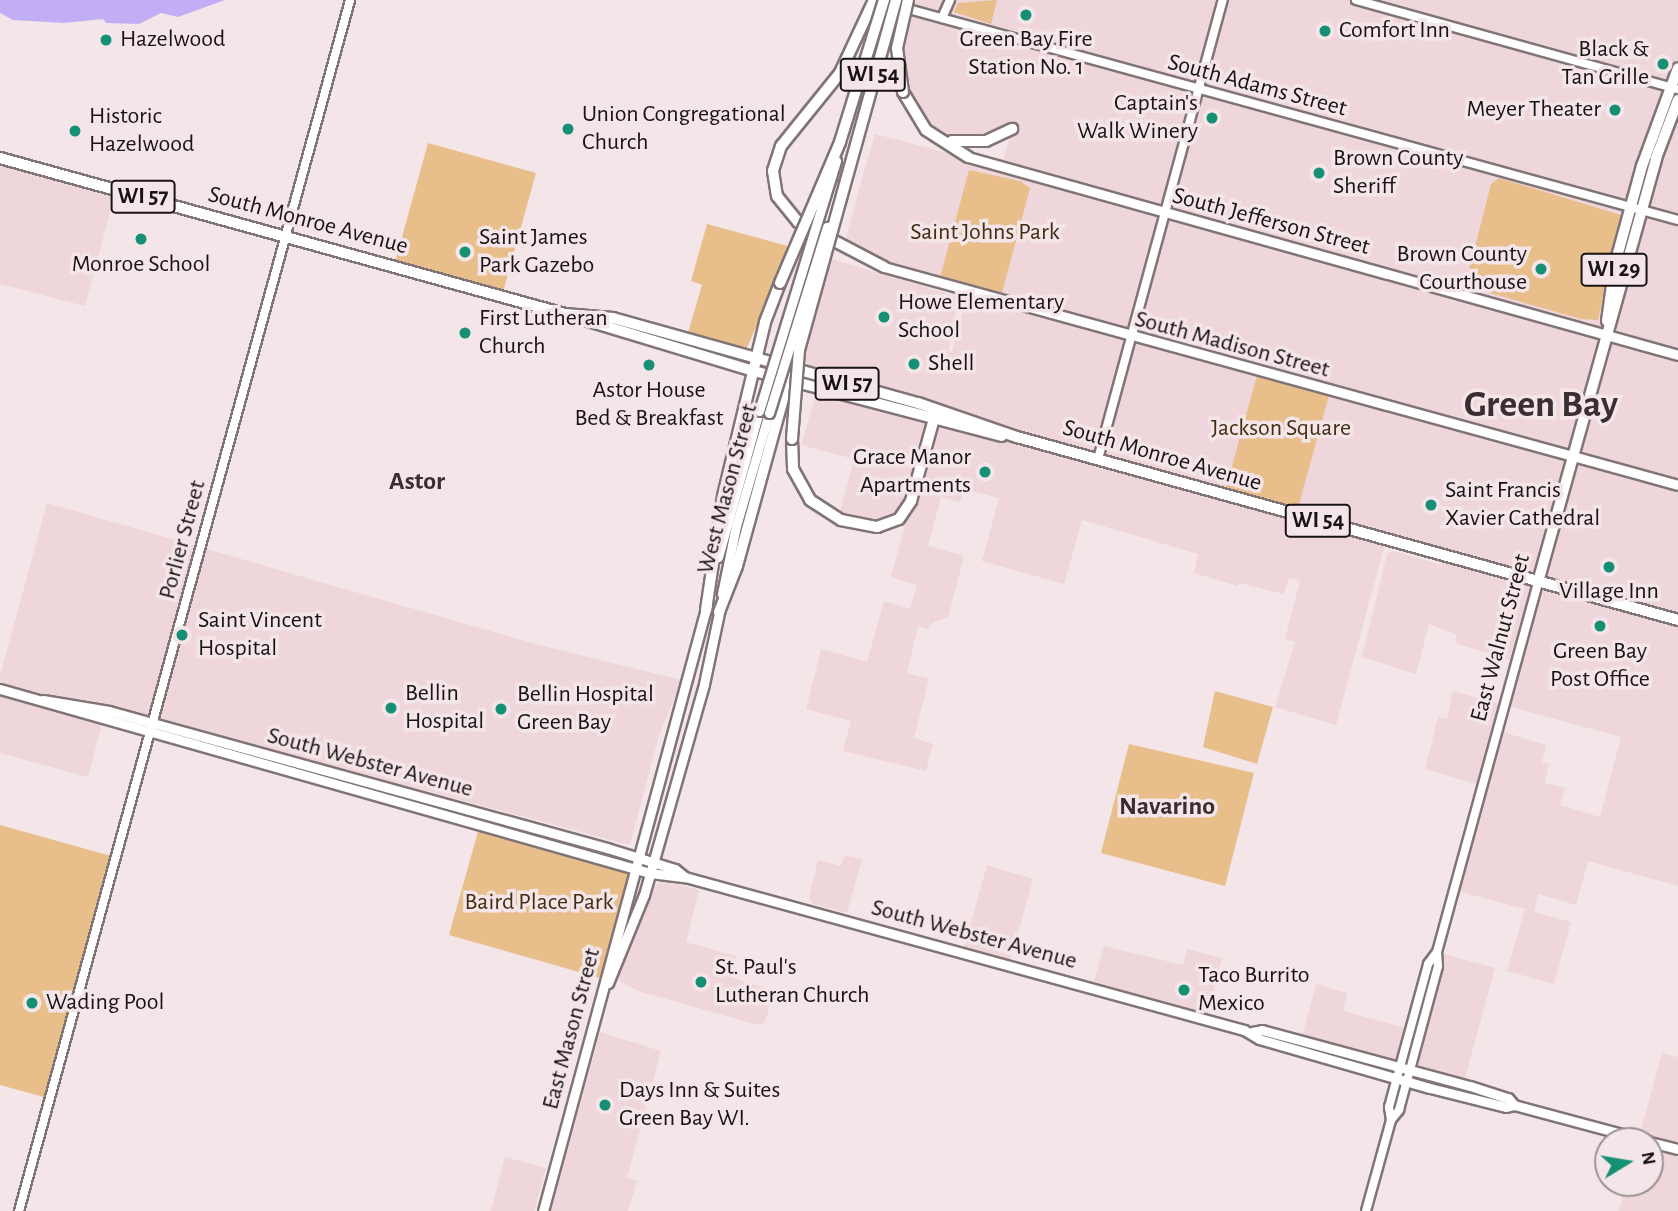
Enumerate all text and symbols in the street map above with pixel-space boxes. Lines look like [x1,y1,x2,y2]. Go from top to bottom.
marker: Green Bay Fire Station No. 1 [1018,7,1034,23]
place label: Comfort Inn [1339,17,1450,45]
marker: Comfort Inn [1317,23,1333,39]
place label: Hazelwood [120,26,225,54]
place label: Green Bay Fire Station No. 1 [959,26,1093,82]
marker: Hazelwood [98,32,114,48]
place label: Black & Tan Grille [1561,36,1649,92]
street label: South Adams Street [1164,48,1350,124]
road number: WI 54 [840,55,906,94]
marker: Black & Tan Grille [1655,56,1671,72]
place label: Captain's Walk Winery [1077,90,1198,146]
place label: Meyer Theater [1467,96,1601,124]
place label: Union Congregational Church [582,101,786,157]
marker: Meyer Theater [1607,102,1623,118]
place label: Historic Hazelwood [89,103,194,159]
marker: Captain's Walk Winery [1204,110,1220,126]
marker: Union Congregational Church [560,121,576,137]
marker: Historic Hazelwood [67,123,83,139]
place label: Brown County Sheriff [1333,145,1463,201]
marker: Brown County Sheriff [1311,165,1327,181]
road number: WI 57 [110,178,176,216]
street label: South Monroe Avenue [205,180,411,262]
street label: South Jefferson Street [1169,182,1373,262]
park label: Saint Johns Park [910,219,1060,247]
place label: Saint James Park Gazebo [479,224,594,280]
marker: Monroe School [133,231,149,247]
place label: Brown County Courthouse [1397,241,1527,297]
marker: Saint James Park Gazebo [457,244,473,260]
road number: WI 29 [1579,250,1649,290]
place label: Monroe School [72,251,210,279]
marker: Brown County Courthouse [1533,261,1549,277]
place label: Howe Elementary School [898,289,1064,345]
place label: First Lutheran Church [479,305,608,361]
street label: South Madison Street [1132,305,1332,385]
marker: Howe Elementary School [876,309,892,325]
marker: First Lutheran Church [457,325,473,341]
place label: Shell [928,350,974,378]
marker: Shell [906,356,922,372]
marker: Astor House Bed & Breakfast [641,357,657,373]
road number: WI 57 [814,364,880,404]
place label: Astor House Bed & Breakfast [575,377,723,433]
district label: Green Bay [1464,383,1618,429]
street label: West Mason Street [691,401,765,577]
street label: South Monroe Avenue [1059,414,1265,498]
park label: Jackson Square [1211,415,1351,443]
place label: Grace Manor Apartments [853,444,971,500]
marker: Grace Manor Apartments [977,464,993,480]
district label: Astor [389,466,445,498]
street label: Porlier Street [153,477,213,603]
place label: Saint Francis Xavier Cathedral [1445,477,1600,533]
marker: Saint Francis Xavier Cathedral [1423,497,1439,513]
road number: WI 54 [1285,502,1351,540]
street label: East Walnut Street [1465,551,1537,725]
marker: Village Inn [1601,559,1617,575]
place label: Village Inn [1559,578,1659,606]
place label: Saint Vincent Hospital [198,607,322,663]
marker: Green Bay Post Office [1592,618,1608,634]
marker: Saint Vincent Hospital [172,625,192,645]
place label: Green Bay Post Office [1550,638,1650,694]
place label: Bellin Hospital [405,680,484,736]
place label: Bellin Hospital Green Bay [517,681,654,737]
marker: Bellin Hospital Green Bay [491,699,511,719]
marker: Bellin Hospital [383,700,399,716]
street label: South Webster Avenue [264,722,476,804]
district label: Navarino [1119,791,1215,823]
park label: Baird Place Park [464,889,614,917]
street label: South Webster Avenue [868,894,1080,976]
street label: East Mason Street [537,945,607,1113]
place label: St. Paul's Lutheran Church [715,954,870,1010]
place label: Taco Burrito Mexico [1198,962,1310,1018]
marker: St. Paul's Lutheran Church [693,974,709,990]
marker: Taco Burrito Mexico [1176,982,1192,998]
place label: Wading Pool [46,989,164,1017]
marker: Wading Pool [24,995,40,1011]
place label: Days Inn & Suites Green Bay WI. [619,1077,780,1133]
marker: Days Inn & Suites Green Bay WI. [597,1097,613,1113]
north arrow [1594,1127,1664,1197]
text: N [1638,1150,1659,1167]

